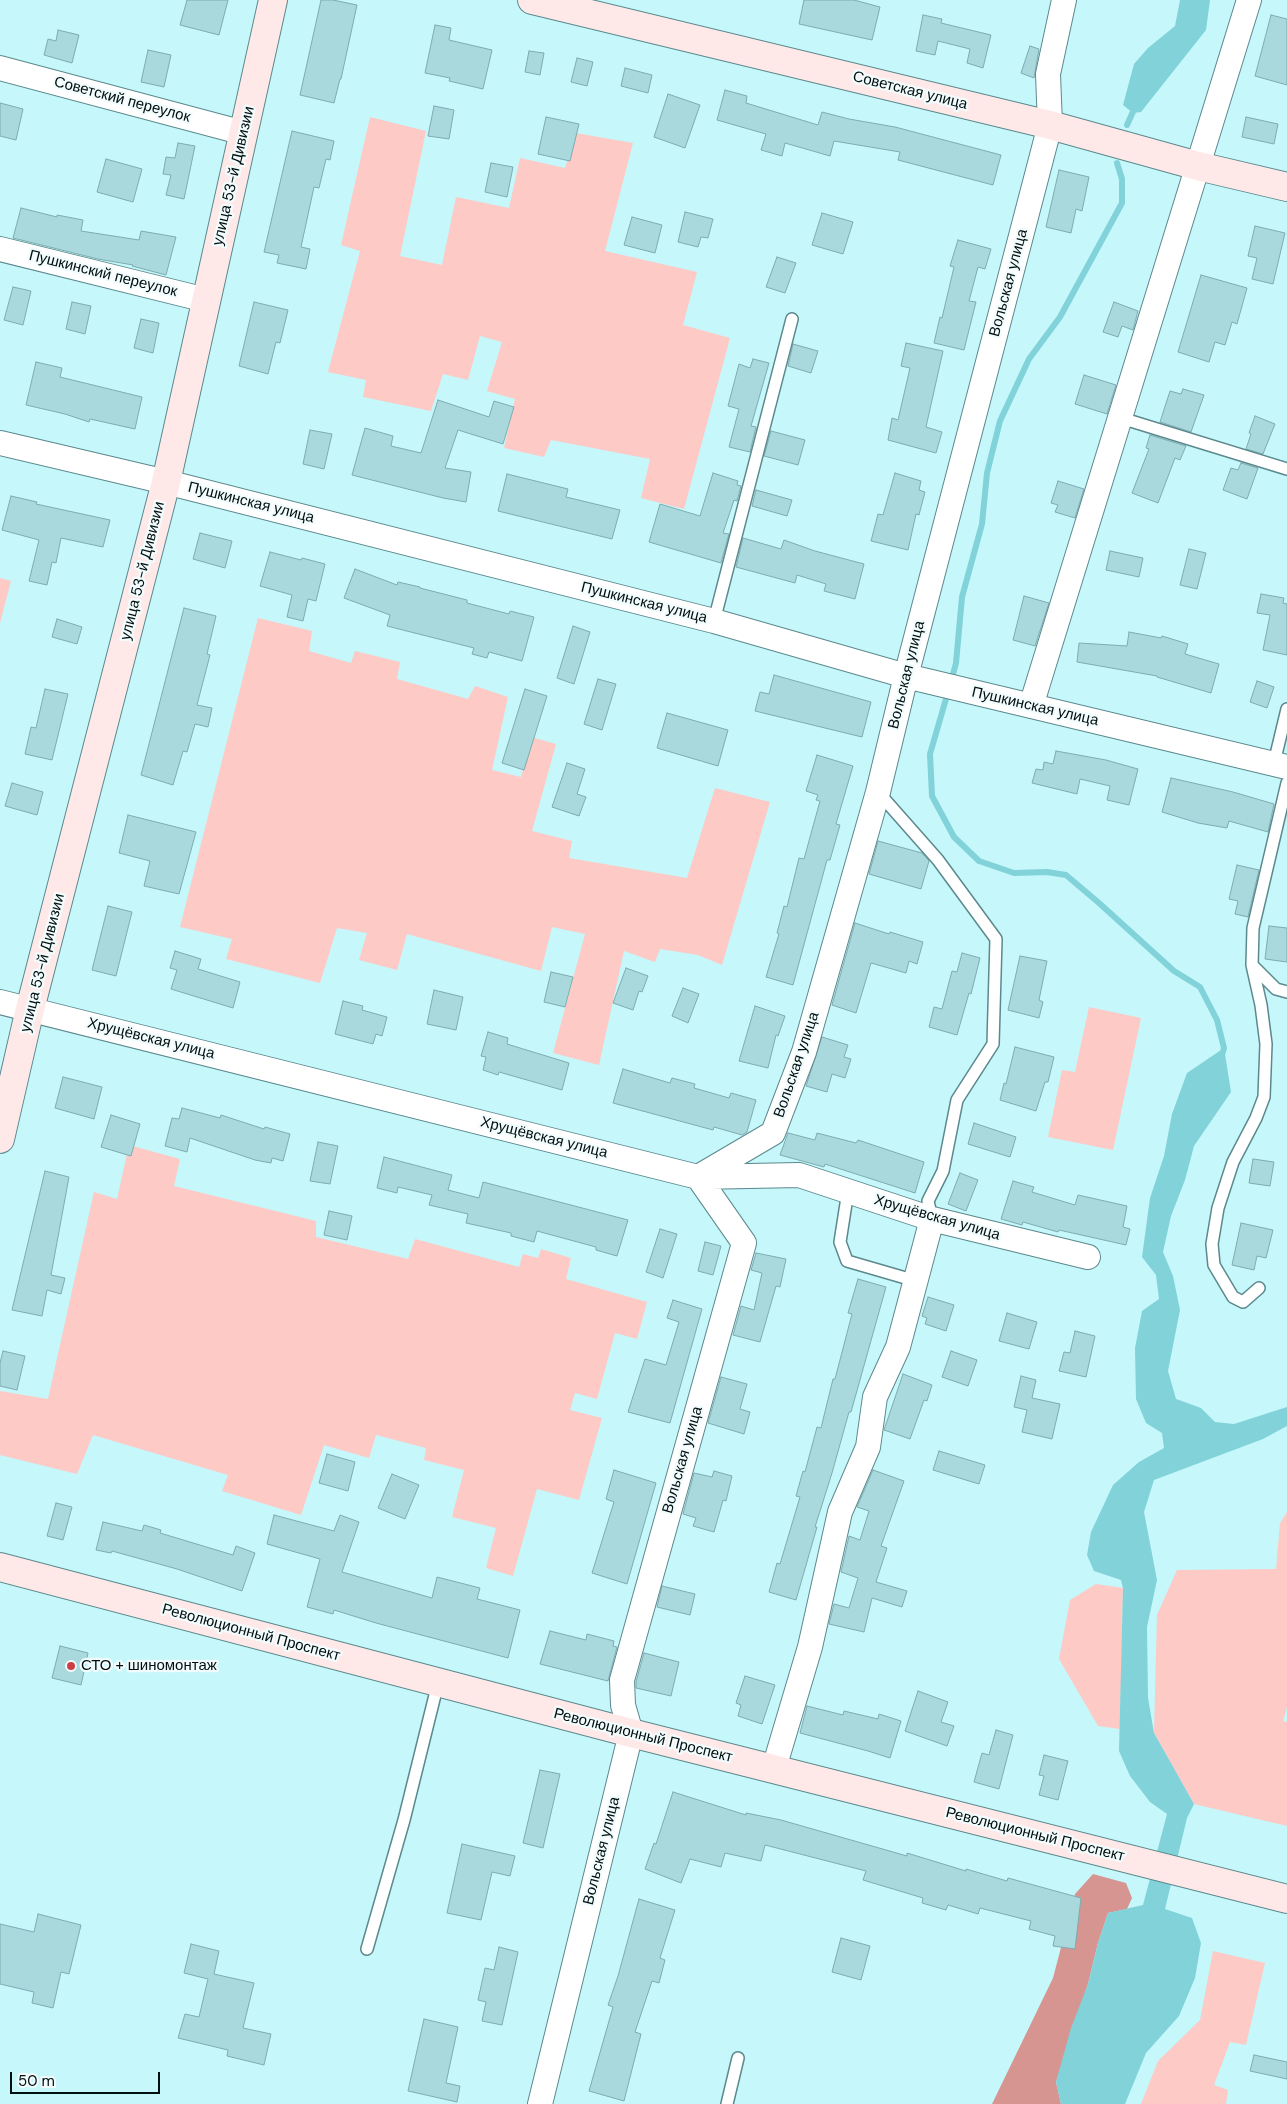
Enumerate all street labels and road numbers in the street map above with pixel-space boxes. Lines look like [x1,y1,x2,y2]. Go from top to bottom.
street label: Советская улица [851,68,969,114]
street label: Советский переулок [52,73,192,127]
street label: улица 53-й Дивизии [209,105,259,247]
street label: Вольская улица [986,227,1032,339]
street label: Пушкинский переулок [27,247,179,301]
street label: Пушкинская улица [186,479,316,527]
street label: улица 53-й Дивизии [117,500,169,642]
street label: Пушкинская улица [579,579,709,627]
street label: Вольская улица [885,619,929,731]
street label: Пушкинская улица [970,684,1100,730]
street label: улица 53-й Дивизии [17,892,69,1034]
street label: Вольская улица [770,1010,824,1120]
street label: Хрущёвская улица [86,1015,216,1063]
street label: Хрущёвская улица [479,1114,609,1162]
street label: Хрущёвская улица [872,1191,1002,1245]
street label: Вольская улица [659,1404,707,1516]
street label: Революционный Проспект [160,1601,342,1665]
street label: Революционный Проспект [552,1705,734,1767]
street label: Вольская улица [580,1795,624,1907]
street label: Революционный Проспект [944,1804,1126,1866]

